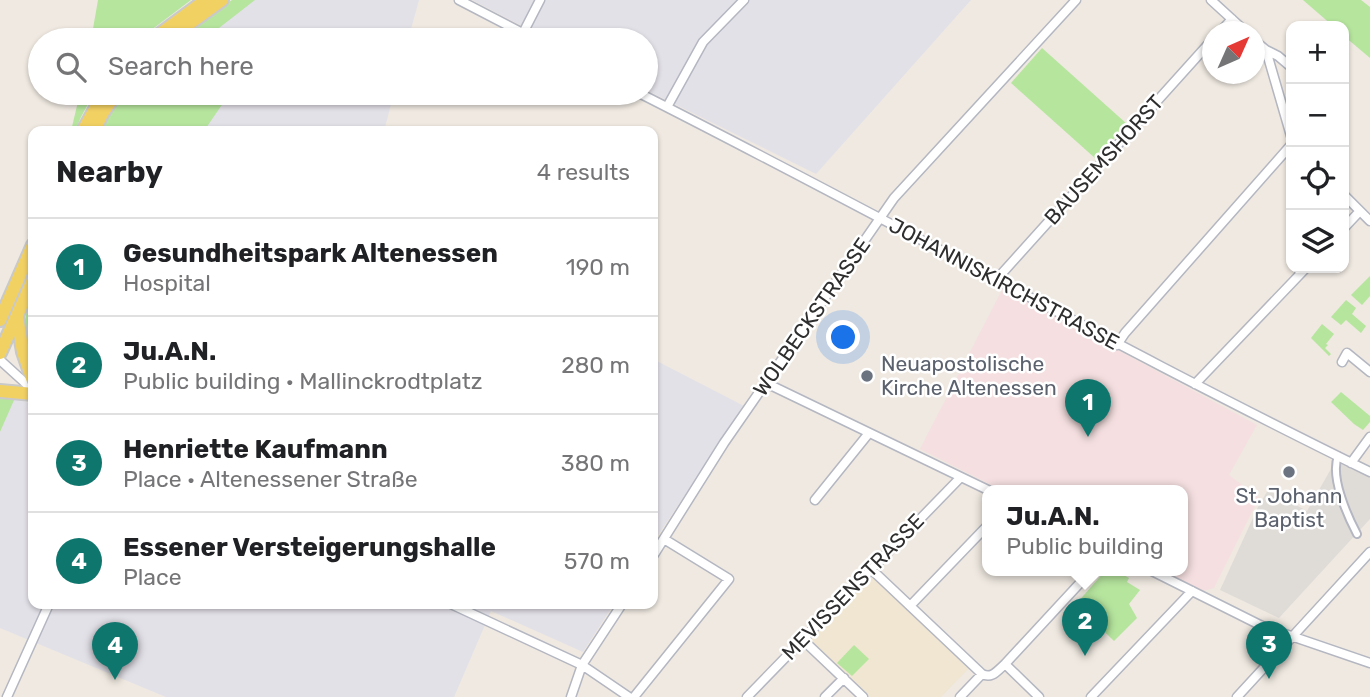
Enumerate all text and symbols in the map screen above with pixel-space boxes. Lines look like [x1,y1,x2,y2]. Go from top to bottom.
north arrow [1202,21,1265,84]
map controls [1286,21,1349,273]
button: + [1286,21,1349,84]
search box [28,28,658,105]
icon: search [52,48,90,86]
text: Search here [108,51,254,82]
button: − [1286,84,1349,147]
street label: BAUSEMSHORST [1039,90,1168,230]
button: locate [1286,147,1349,210]
text: Nearby [56,154,163,190]
text: 4 results [537,158,630,186]
button: layers [1286,210,1349,273]
street label: JOHANNISKIRCHSTRASSE [885,212,1124,355]
street label: WOLBECKSTRASSE [748,233,875,401]
text: Gesundheitspark Altenessen [123,238,498,269]
text: 1 [73,253,85,281]
text: 190 m [566,253,630,281]
text: Hospital [123,269,211,297]
your location [826,320,860,354]
text: Ju.A.N. [123,336,216,367]
text: 2 [72,351,86,379]
text: 280 m [561,351,630,379]
place label: Neuapostolische Kirche Altenessen [881,351,1057,400]
text: Public building · Mallinckrodtplatz [123,367,482,395]
marker: Neuapostolische Kirche Altenessen [859,368,875,384]
pin: 1 [1065,379,1111,437]
text: Henriette Kaufmann [123,434,388,465]
text: 3 [71,449,87,477]
text: 380 m [561,449,630,477]
marker: St. Johann Baptist [1281,464,1297,480]
text: Place · Altenessener Straße [123,465,418,493]
place label: St. Johann Baptist [1236,483,1342,532]
popup [982,485,1188,576]
text: Ju.A.N. [1006,501,1100,532]
street label: MEVISSENSTRASSE [776,508,929,665]
text: Essener Versteigerungshalle [123,532,496,563]
text: Public building [1006,532,1164,560]
text: 4 [71,547,87,575]
text: 570 m [564,547,630,575]
text: Place [123,563,182,591]
pin: 2 [1062,598,1108,656]
pin: 3 [1246,621,1292,679]
pin: 4 [92,622,138,680]

